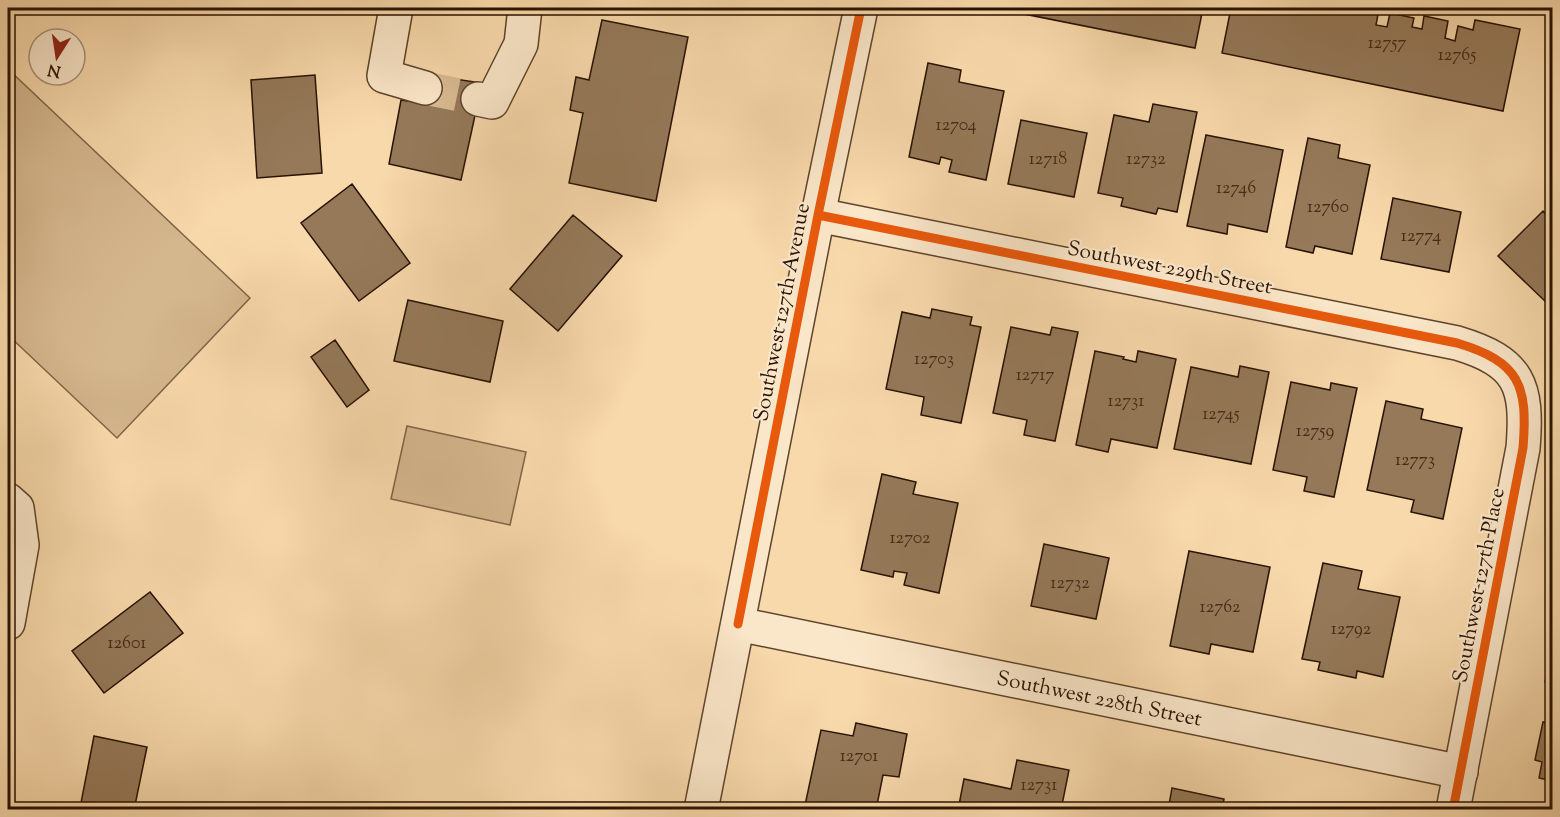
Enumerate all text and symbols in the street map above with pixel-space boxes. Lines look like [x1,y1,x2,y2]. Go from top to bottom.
north arrow [27,27,87,87]
house number: 12757 [1368,31,1406,57]
house number: 12765 [1438,43,1476,69]
text: N [46,57,63,82]
house number: 12704 [936,113,976,139]
house number: 12718 [1029,147,1067,173]
house number: 12732 [1126,147,1166,173]
house number: 12746 [1216,176,1256,202]
house number: 12760 [1307,195,1349,221]
street label: Southwest 127th Avenue [747,201,819,424]
house number: 12774 [1401,224,1441,250]
street label: Southwest 229th Street [1065,234,1275,304]
house number: 12703 [914,347,954,373]
house number: 12717 [1016,363,1054,389]
house number: 12731 [1108,389,1144,415]
house number: 12745 [1202,402,1240,428]
house number: 12759 [1296,419,1334,445]
house number: 12773 [1395,448,1435,474]
street label: Southwest 127th Place [1446,485,1514,685]
house number: 12702 [890,526,931,552]
house number: 12732 [1050,571,1090,597]
house number: 12762 [1200,595,1241,621]
house number: 12792 [1331,617,1372,643]
house number: 12601 [108,631,146,657]
street label: Southwest 228th Street [994,664,1204,736]
house number: 12701 [840,744,878,770]
house number: 12731 [1021,773,1057,799]

